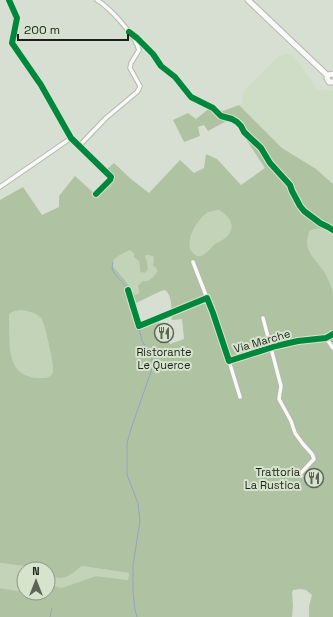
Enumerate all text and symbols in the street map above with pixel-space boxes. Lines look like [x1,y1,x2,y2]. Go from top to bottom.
scale bar [18,16,128,42]
text: 200 m [24,22,60,38]
restaurant icon: Ristorante Le Querce [153,322,175,344]
street label: Via Marche [232,326,292,356]
place label: Ristorante Le Querce [136,345,192,372]
place label: Trattoria La Rustica [245,465,301,492]
restaurant icon: Trattoria La Rustica [303,467,325,489]
north arrow [16,561,56,601]
text: N [32,564,40,578]

